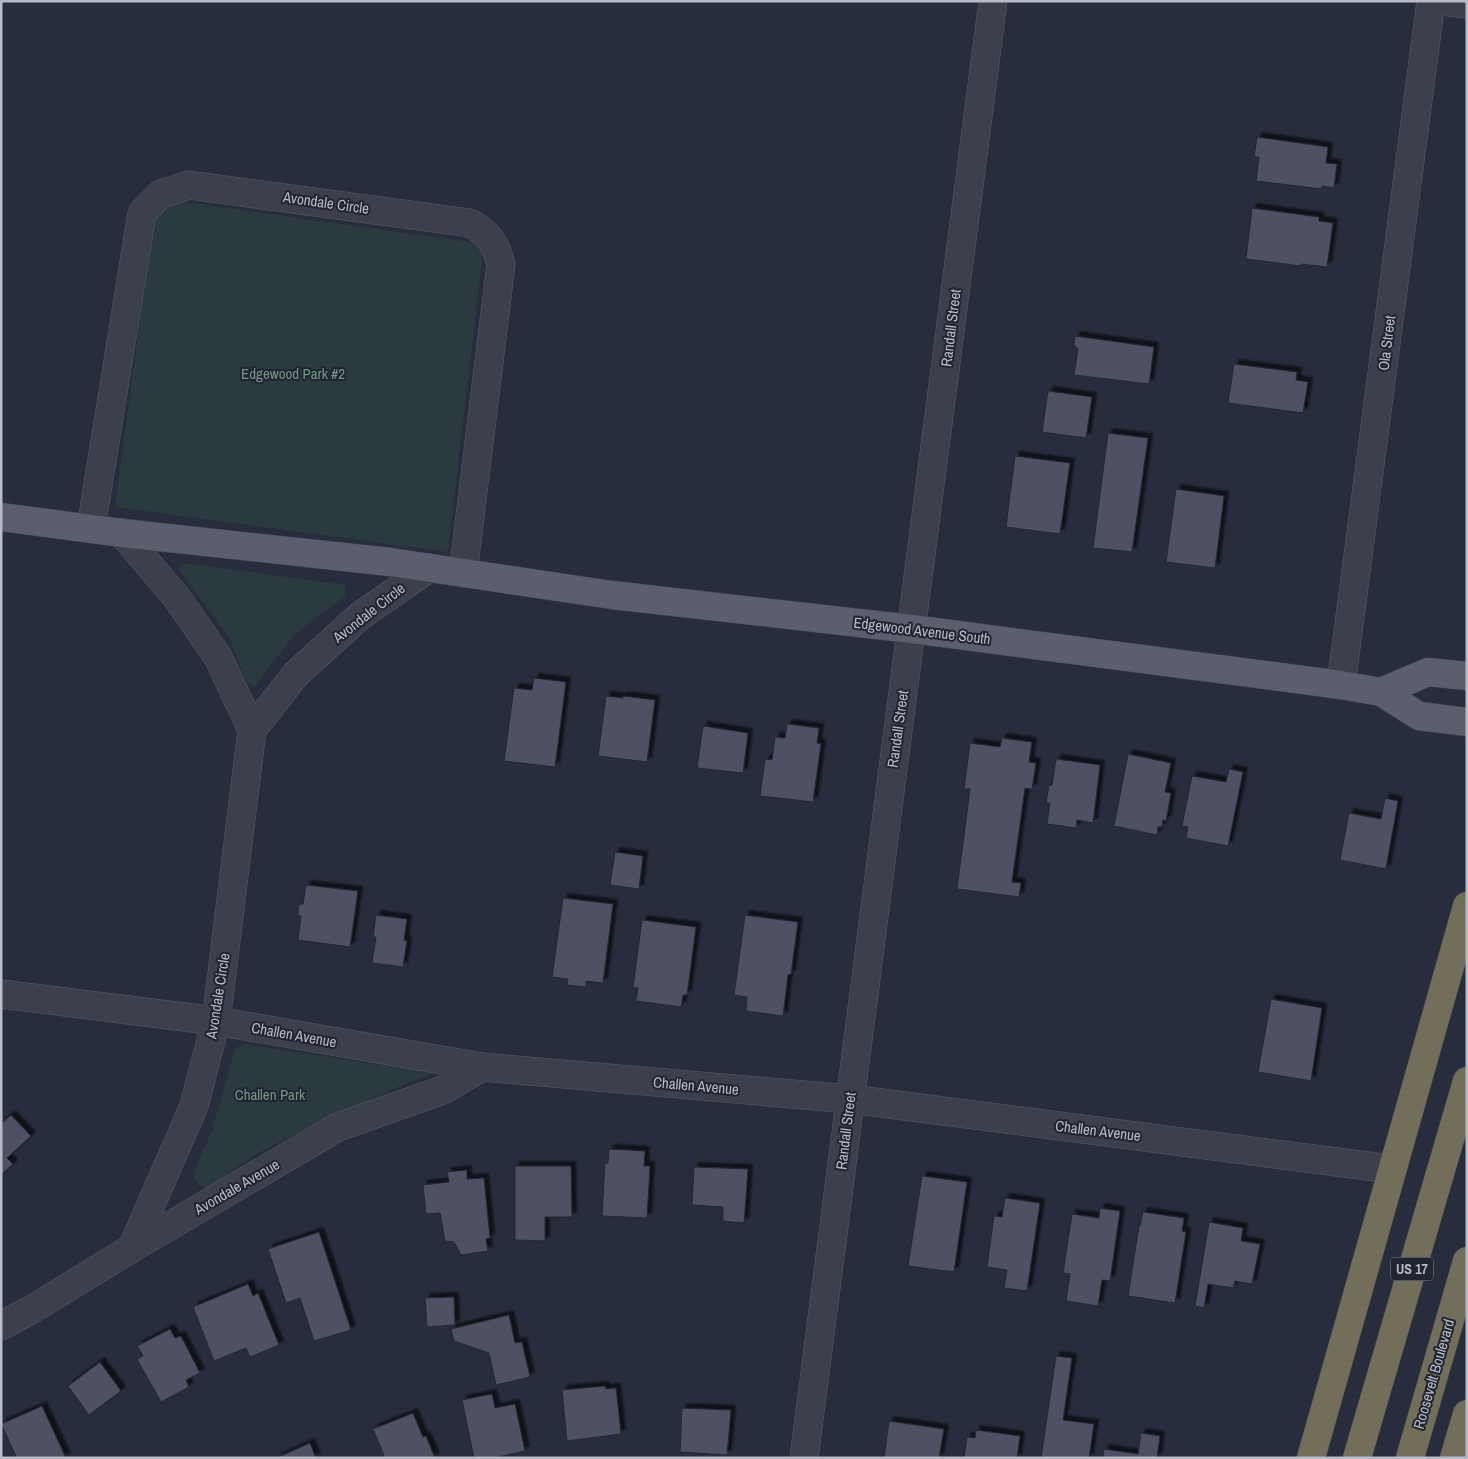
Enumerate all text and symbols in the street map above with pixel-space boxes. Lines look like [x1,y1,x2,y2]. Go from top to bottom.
street label: Avondale Circle [281,186,371,219]
street label: Randall Street [935,287,966,368]
street label: Ola Street [1373,314,1400,372]
park label: Edgewood Park #2 [241,363,345,384]
street label: Avondale Circle [327,578,409,648]
street label: Edgewood Avenue South [852,612,992,649]
street label: Randall Street [882,688,913,769]
street label: Avondale Circle [200,951,235,1041]
street label: Challen Avenue [250,1017,338,1052]
street label: Challen Avenue [652,1071,740,1100]
park label: Challen Park [235,1084,306,1105]
street label: Randall Street [830,1090,861,1171]
street label: Challen Avenue [1054,1115,1142,1146]
street label: Avondale Avenue [189,1154,283,1220]
road number: US 17 [1391,1258,1433,1280]
street label: Roosevelt Boulevard [1408,1316,1459,1431]

